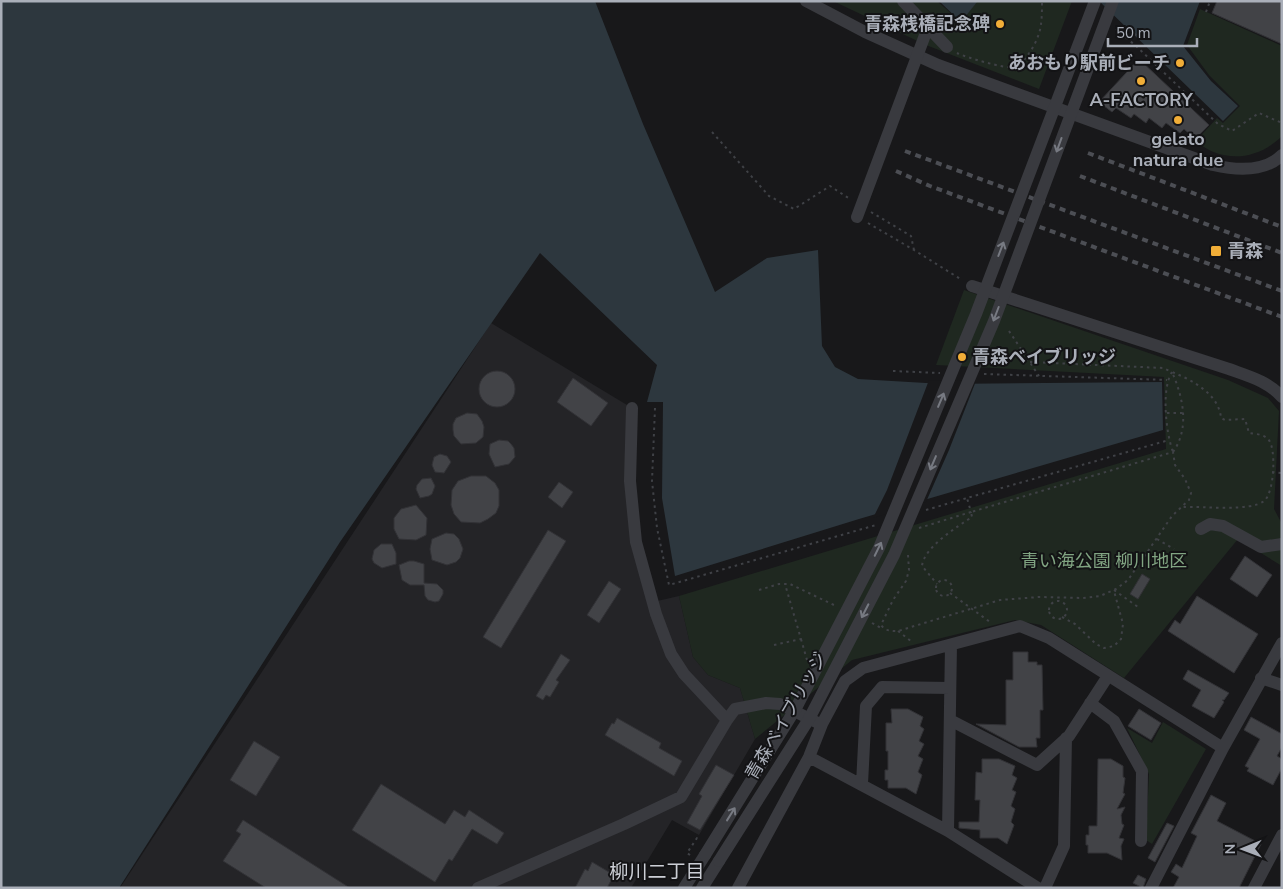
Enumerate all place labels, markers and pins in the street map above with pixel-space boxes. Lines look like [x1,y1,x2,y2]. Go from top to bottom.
place label: 青森桟橋記念碑 [864,12,990,36]
marker: 青森桟橋記念碑 [994,18,1006,30]
place label: あおもり駅前ビーチ [1008,51,1170,75]
marker: あおもり駅前ビーチ [1174,57,1186,69]
marker: A-FACTORY [1135,75,1147,87]
place label: A-FACTORY [1089,88,1193,112]
marker: gelato natura due [1172,114,1184,126]
place label: gelato natura due [1133,127,1223,172]
place label: 青森 [1227,239,1263,263]
marker: 青森 [1209,244,1223,258]
place label: 青森ベイブリッジ [972,345,1116,369]
marker: 青森ベイブリッジ [956,351,968,363]

